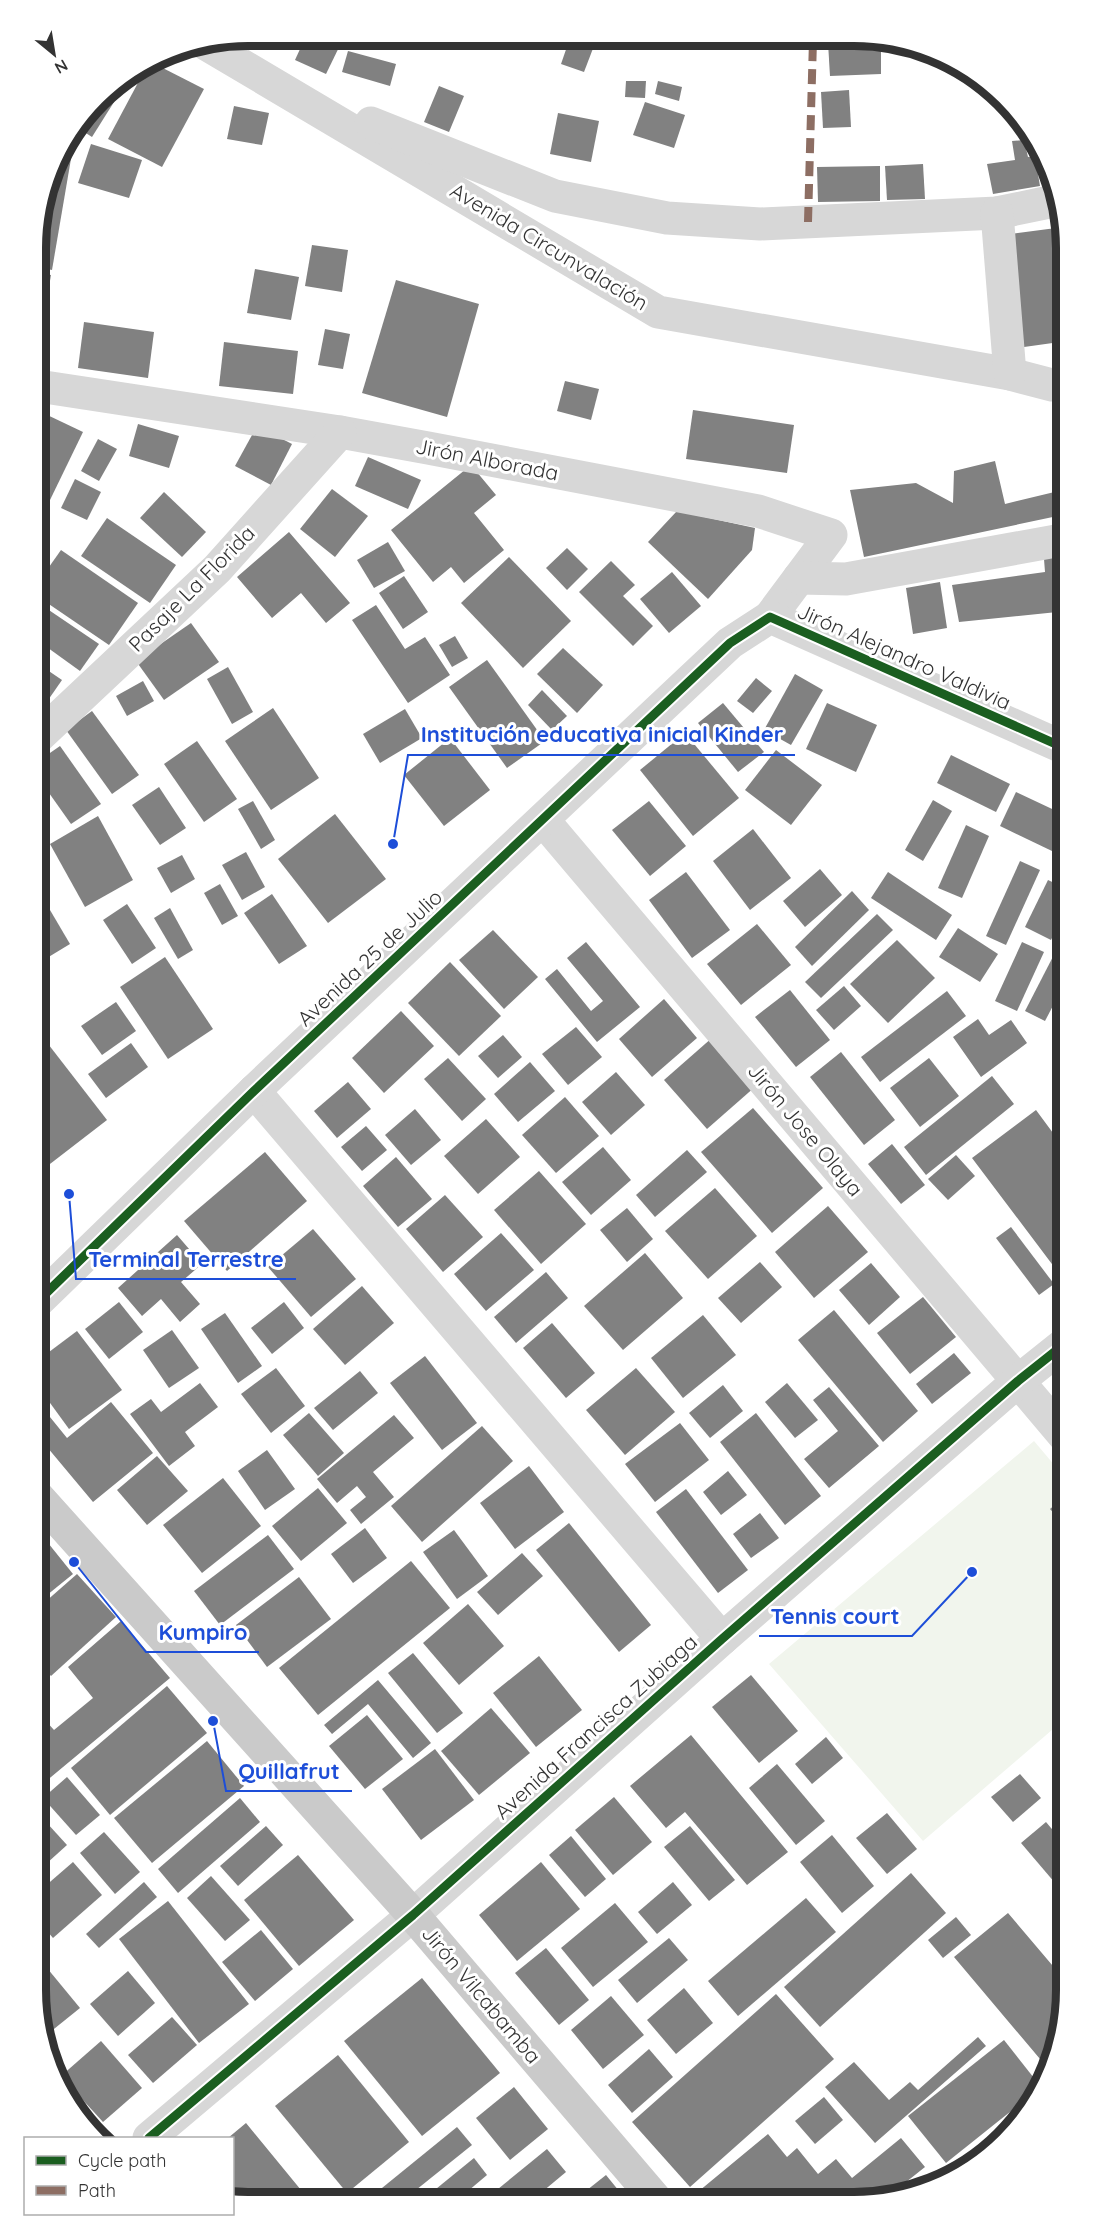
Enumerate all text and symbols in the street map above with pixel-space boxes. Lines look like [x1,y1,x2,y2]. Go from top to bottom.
north arrow [24,24,84,84]
text: N [51,55,72,79]
street label: Avenida Circunvalación [446,177,653,315]
street label: Jirón Alborada [414,432,561,486]
street label: Pasaje La Florida [123,520,260,657]
street label: Jirón Alejandro Valdivia [794,597,1015,715]
callout: Institución educativa inicial Kinder [408,715,795,755]
text: Institución educativa inicial Kinder [421,720,784,748]
street label: Avenida 25 de Julio [291,883,447,1031]
street label: Jirón Jose Olaya [743,1058,869,1201]
callout: Terminal Terrestre [76,1239,296,1279]
text: Terminal Terrestre [88,1245,284,1273]
callout: Tennis court [759,1596,912,1636]
text: Tennis court [771,1602,899,1630]
callout: Kumpiro [146,1612,259,1652]
text: Kumpiro [158,1618,248,1646]
street label: Avenida Francisca Zubiaga [489,1628,702,1824]
callout: Quillafrut [226,1751,352,1791]
text: Quillafrut [238,1757,340,1785]
street label: Jirón Vilcabamba [417,1920,547,2069]
legend [24,2137,234,2215]
text: Cycle path [78,2149,166,2172]
text: Path [78,2179,116,2202]

